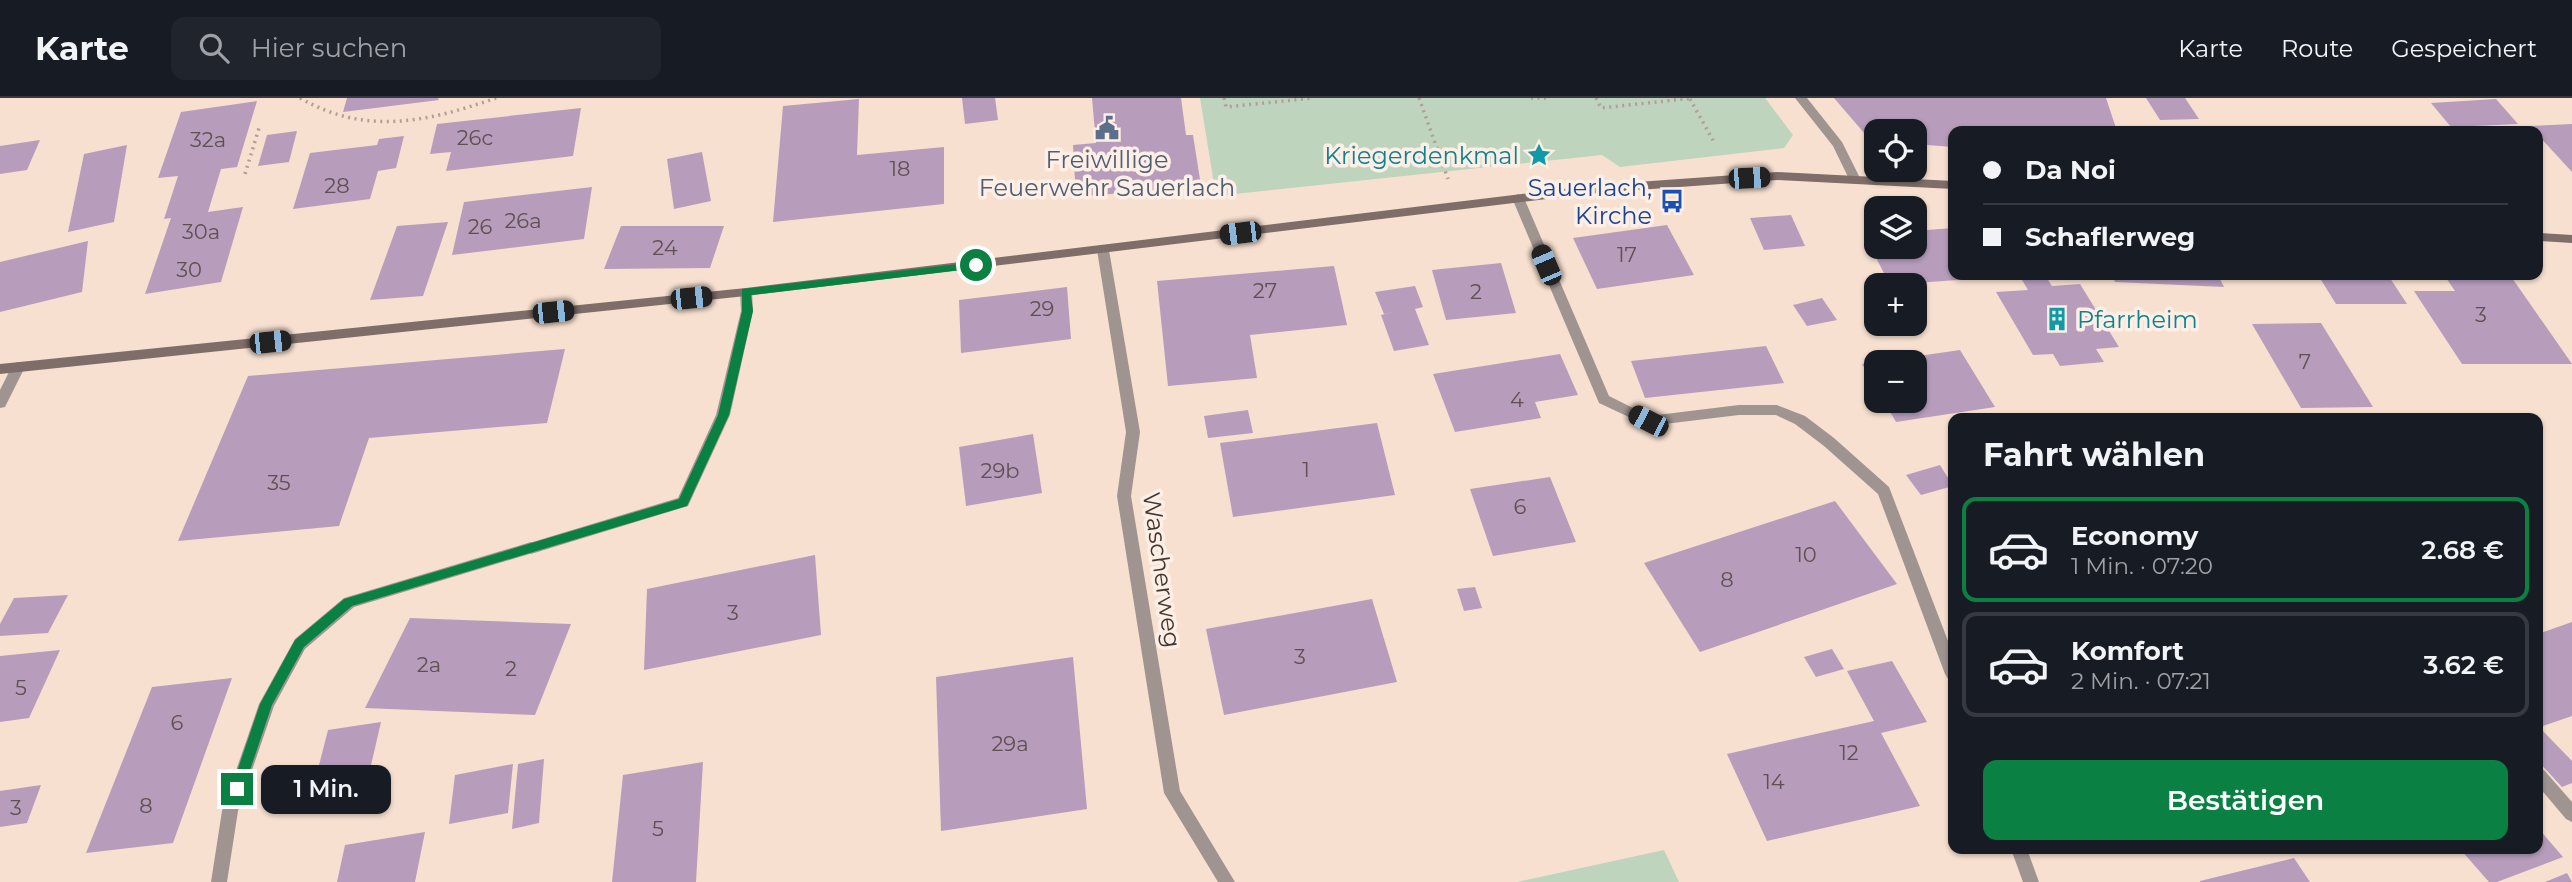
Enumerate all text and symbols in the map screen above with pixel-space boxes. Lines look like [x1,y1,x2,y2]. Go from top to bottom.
search box [171,17,661,80]
text: Karte [35,28,129,68]
icon: search [195,29,233,67]
text: Hier suchen [251,32,407,64]
text: Karte [2178,34,2243,63]
text: Route [2281,34,2353,63]
text: Gespeichert [2391,34,2537,63]
public building icon: Freiwillige Feuerwehr Sauerlach [1093,114,1121,142]
map controls [1864,119,1927,413]
button: locate [1864,119,1927,182]
house number: 26c [457,125,493,150]
house number: 32a [190,127,226,152]
place label: Kriegerdenkmal [1324,141,1519,170]
place icon: Kriegerdenkmal [1525,141,1553,169]
place label: Freiwillige Feuerwehr Sauerlach [979,145,1235,202]
text: Da Noi [2025,154,2116,186]
house number: 18 [890,156,910,181]
car [1728,166,1771,190]
house number: 28 [324,173,350,198]
place label: Sauerlach, Kirche [1528,173,1652,230]
bus stop icon: Sauerlach, Kirche [1658,187,1686,215]
button: layers [1864,196,1927,259]
house number: 26a [504,208,542,233]
house number: 26 [468,214,493,239]
house number: 30a [182,219,220,244]
car [1218,220,1263,246]
text: Schaflerweg [2025,221,2195,253]
house number: 24 [652,235,678,260]
car [1529,242,1564,288]
house number: 17 [1617,242,1637,267]
route start [960,249,992,281]
house number: 30 [176,257,202,282]
button: + [1864,273,1927,336]
house number: 27 [1253,278,1277,303]
house number: 2 [1470,279,1482,304]
car [670,285,713,311]
house number: 29 [1030,296,1054,321]
car [532,299,575,325]
house number: 3 [2475,302,2487,327]
building icon: Pfarrheim [2043,305,2071,333]
place label: Pfarrheim [2077,305,2198,334]
car [249,329,292,355]
house number: 7 [2299,349,2311,374]
button: − [1864,350,1927,413]
house number: 4 [1510,387,1524,412]
car [1625,402,1672,440]
text: Fahrt wählen [1983,435,2205,474]
house number: 1 [1302,457,1310,482]
house number: 29b [981,458,1019,483]
house number: 35 [267,470,291,495]
street label: Wascherweg [1137,490,1187,650]
house number: 6 [1514,494,1527,519]
icon: car [1987,518,2050,581]
text: Economy [2071,520,2198,552]
text: 2.68 € [2421,534,2504,566]
house number: 10 [1795,542,1817,567]
text: 1 Min. · 07:20 [2071,552,2213,580]
house number: 8 [1720,567,1734,592]
house number: 3 [727,600,739,625]
icon: car [1987,633,2050,696]
text: Komfort [2071,635,2184,667]
house number: 3 [1294,644,1306,669]
text: 3.62 € [2423,649,2504,681]
house number: 2a [417,652,441,677]
house number: 2 [505,656,517,681]
text: 2 Min. · 07:21 [2071,667,2211,695]
house number: 5 [15,675,27,700]
house number: 6 [171,710,184,735]
house number: 29a [991,731,1029,756]
house number: 12 [1839,740,1859,765]
button: Bestätigen [1983,760,2508,840]
callout: 1 Min. [262,764,391,814]
house number: 14 [1763,769,1785,794]
route end [221,773,253,805]
text: 1 Min. [293,775,359,803]
house number: 8 [139,793,153,818]
house number: 3 [10,795,22,820]
house number: 5 [652,816,664,841]

